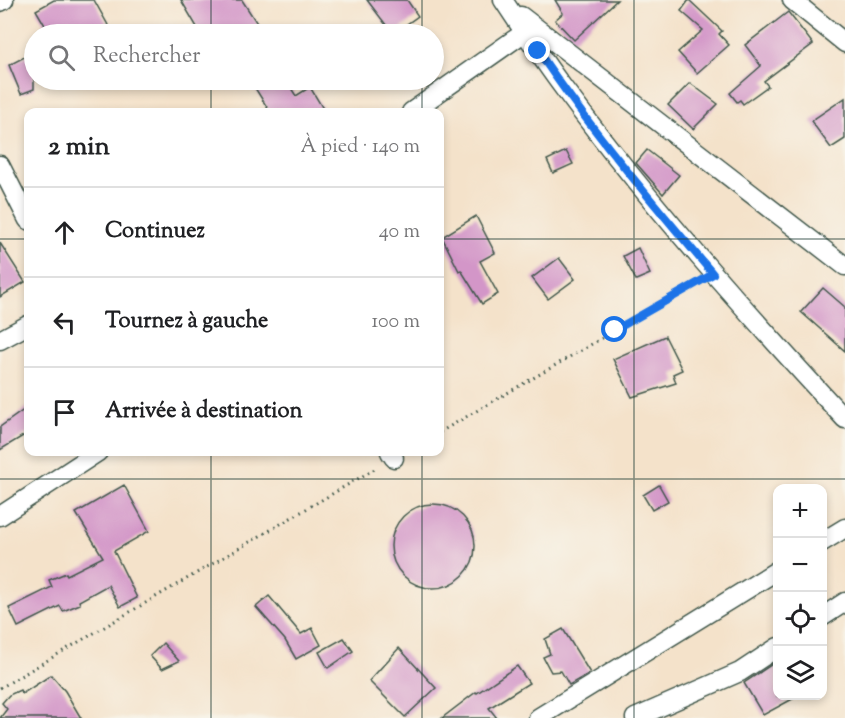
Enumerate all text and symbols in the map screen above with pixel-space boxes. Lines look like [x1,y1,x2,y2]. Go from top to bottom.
search box [24,24,444,90]
route end [524,37,550,63]
icon: search [45,41,78,74]
text: Rechercher [93,41,200,73]
text: 2 min [48,129,110,166]
text: À pied · 140 m [301,133,420,162]
icon: ahead [48,216,81,249]
text: Continuez [105,216,205,248]
text: 40 m [379,218,420,247]
icon: left [48,306,81,339]
text: Tournez à gauche [105,306,268,338]
text: 100 m [371,308,420,337]
route start [601,316,627,342]
icon: arrive [48,396,81,429]
text: Arrivée à destination [105,396,302,428]
map controls [773,484,827,700]
button: + [773,484,827,538]
button: − [773,538,827,592]
button: locate [773,592,827,646]
button: layers [773,646,827,700]

